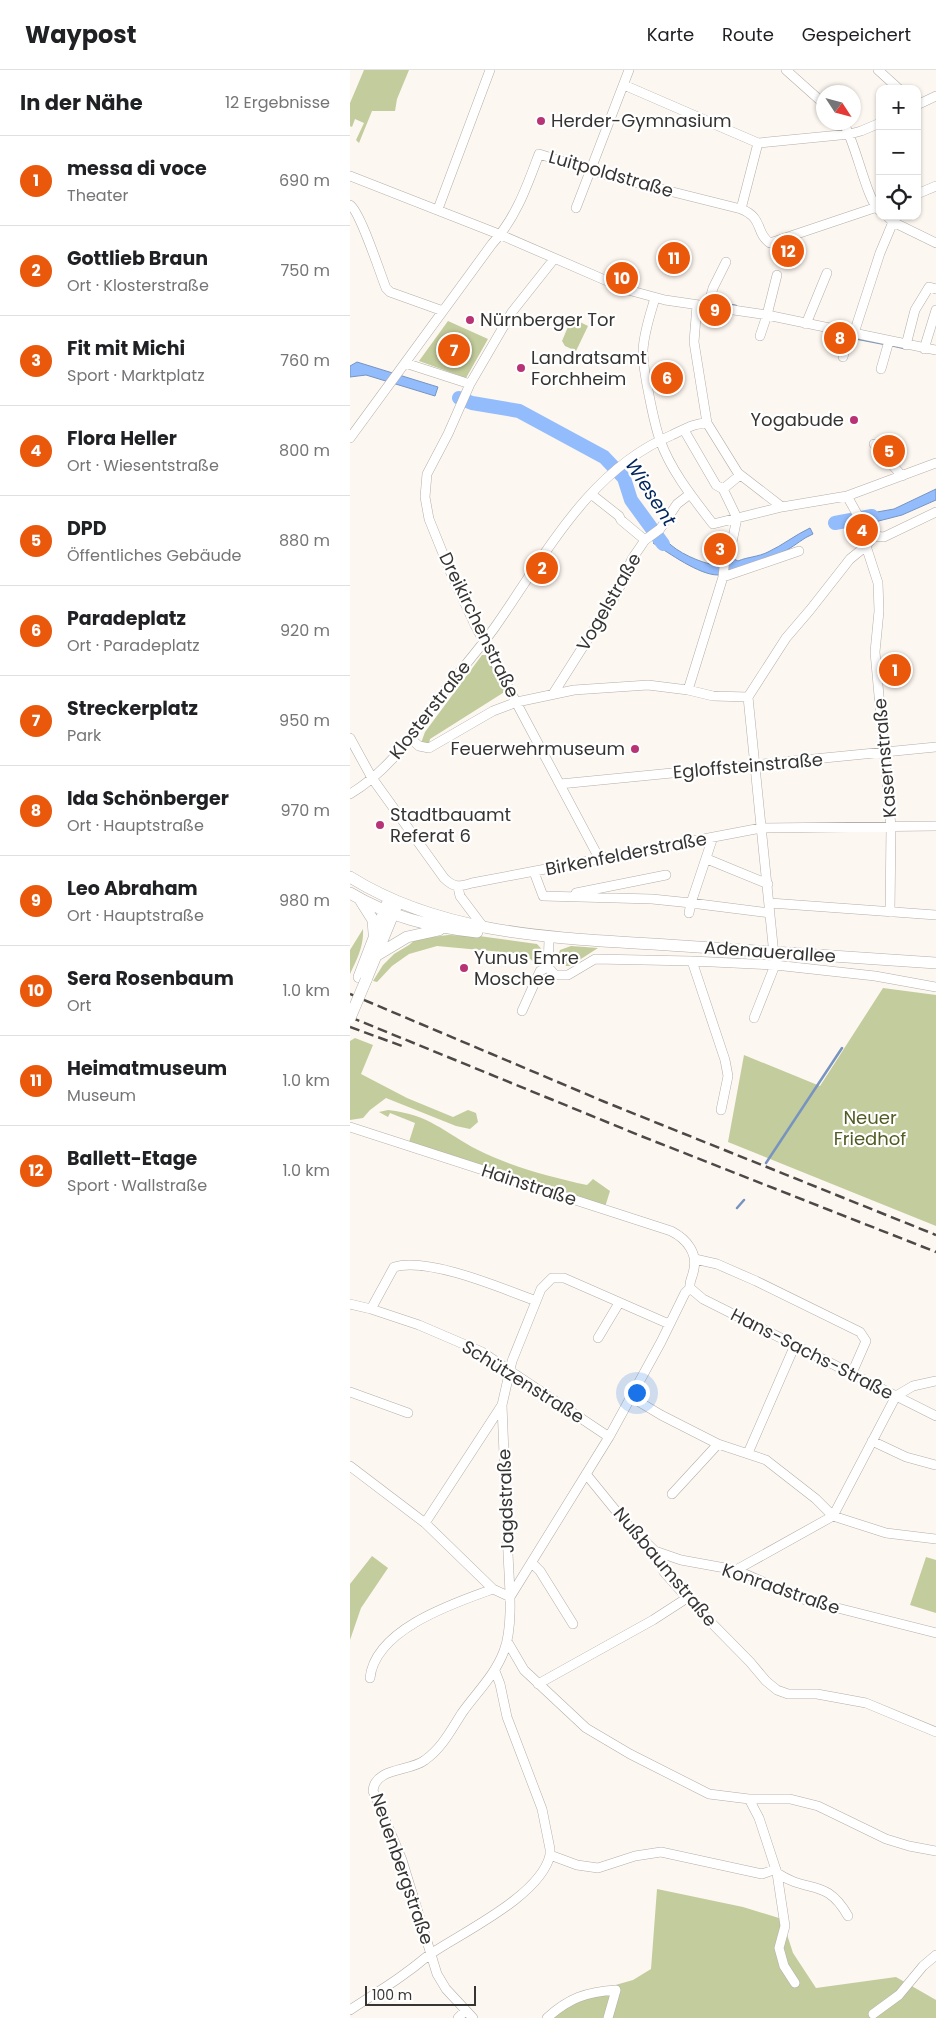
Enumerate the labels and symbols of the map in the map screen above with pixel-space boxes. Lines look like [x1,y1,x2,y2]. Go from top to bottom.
north arrow [816,85,861,130]
place label: Herder-Gymnasium [551,108,732,133]
marker: Herder-Gymnasium [535,115,547,127]
street label: Luitpoldstraße [546,144,676,203]
pin: 12 [772,232,804,270]
pin: 11 [658,239,690,277]
pin: 10 [606,259,638,297]
pin: 9 [699,291,731,329]
place label: Nürnberger Tor [480,307,616,332]
marker: Nürnberger Tor [464,314,476,326]
pin: 8 [824,319,856,357]
pin: 7 [438,331,470,369]
place label: Landratsamt Forchheim [531,345,647,391]
pin: 6 [651,359,683,397]
marker: Landratsamt Forchheim [515,362,527,374]
place label: Yogabude [751,407,844,432]
marker: Yogabude [848,414,860,426]
pin: 5 [873,432,905,470]
water label: Wiesent [619,453,683,532]
pin: 4 [846,511,878,549]
pin: 3 [704,530,736,568]
street label: Dreikirchenstraße [433,548,525,702]
street label: Vogelstraße [570,548,647,656]
pin: 2 [526,549,558,587]
pin: 1 [879,651,911,689]
street label: Klosterstraße [383,655,476,764]
street label: Kasernstraße [867,697,902,819]
place label: Feuerwehrmuseum [451,736,625,761]
marker: Feuerwehrmuseum [629,743,641,755]
street label: Egloffsteinstraße [672,746,824,785]
place label: Stadtbauamt Referat 6 [390,802,511,848]
marker: Stadtbauamt Referat 6 [374,819,386,831]
street label: Birkenfelderstraße [543,826,709,881]
street label: Adenauerallee [703,934,837,969]
place label: Yunus Emre Moschee [474,945,579,991]
marker: Yunus Emre Moschee [458,962,470,974]
park label: Neuer Friedhof [834,1105,906,1151]
street label: Hainstraße [478,1157,580,1212]
street label: Hans-Sachs-Straße [727,1302,898,1405]
street label: Schützenstraße [457,1334,589,1429]
your location [624,1380,650,1406]
street label: Jagdstraße [491,1448,520,1554]
street label: Nußbaumstraße [608,1502,723,1632]
street label: Konradstraße [719,1557,843,1620]
street label: Neuenbergstraße [365,1790,440,1948]
scale bar [365,1983,476,2006]

